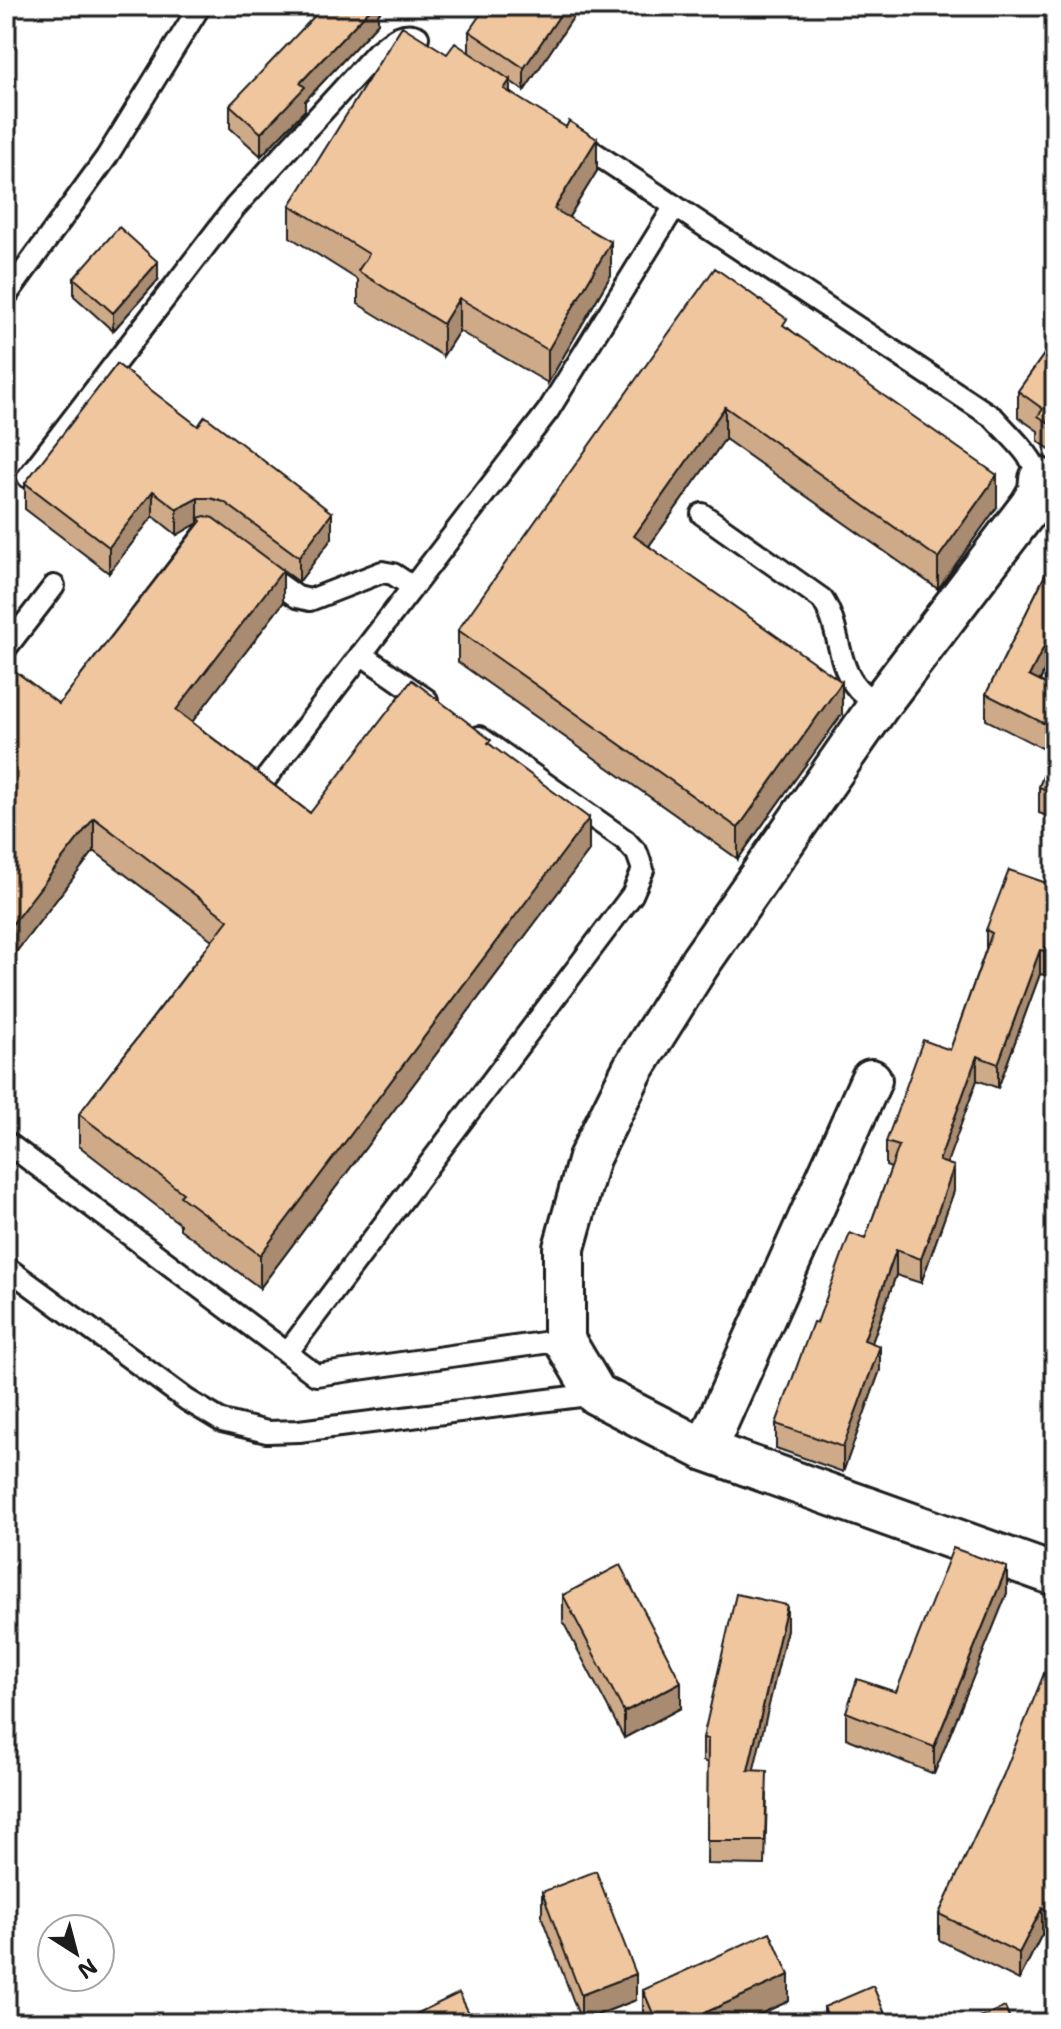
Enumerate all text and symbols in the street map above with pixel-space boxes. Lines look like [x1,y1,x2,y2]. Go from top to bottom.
north arrow [36,1913,116,1993]
text: N [72,1952,103,1986]

